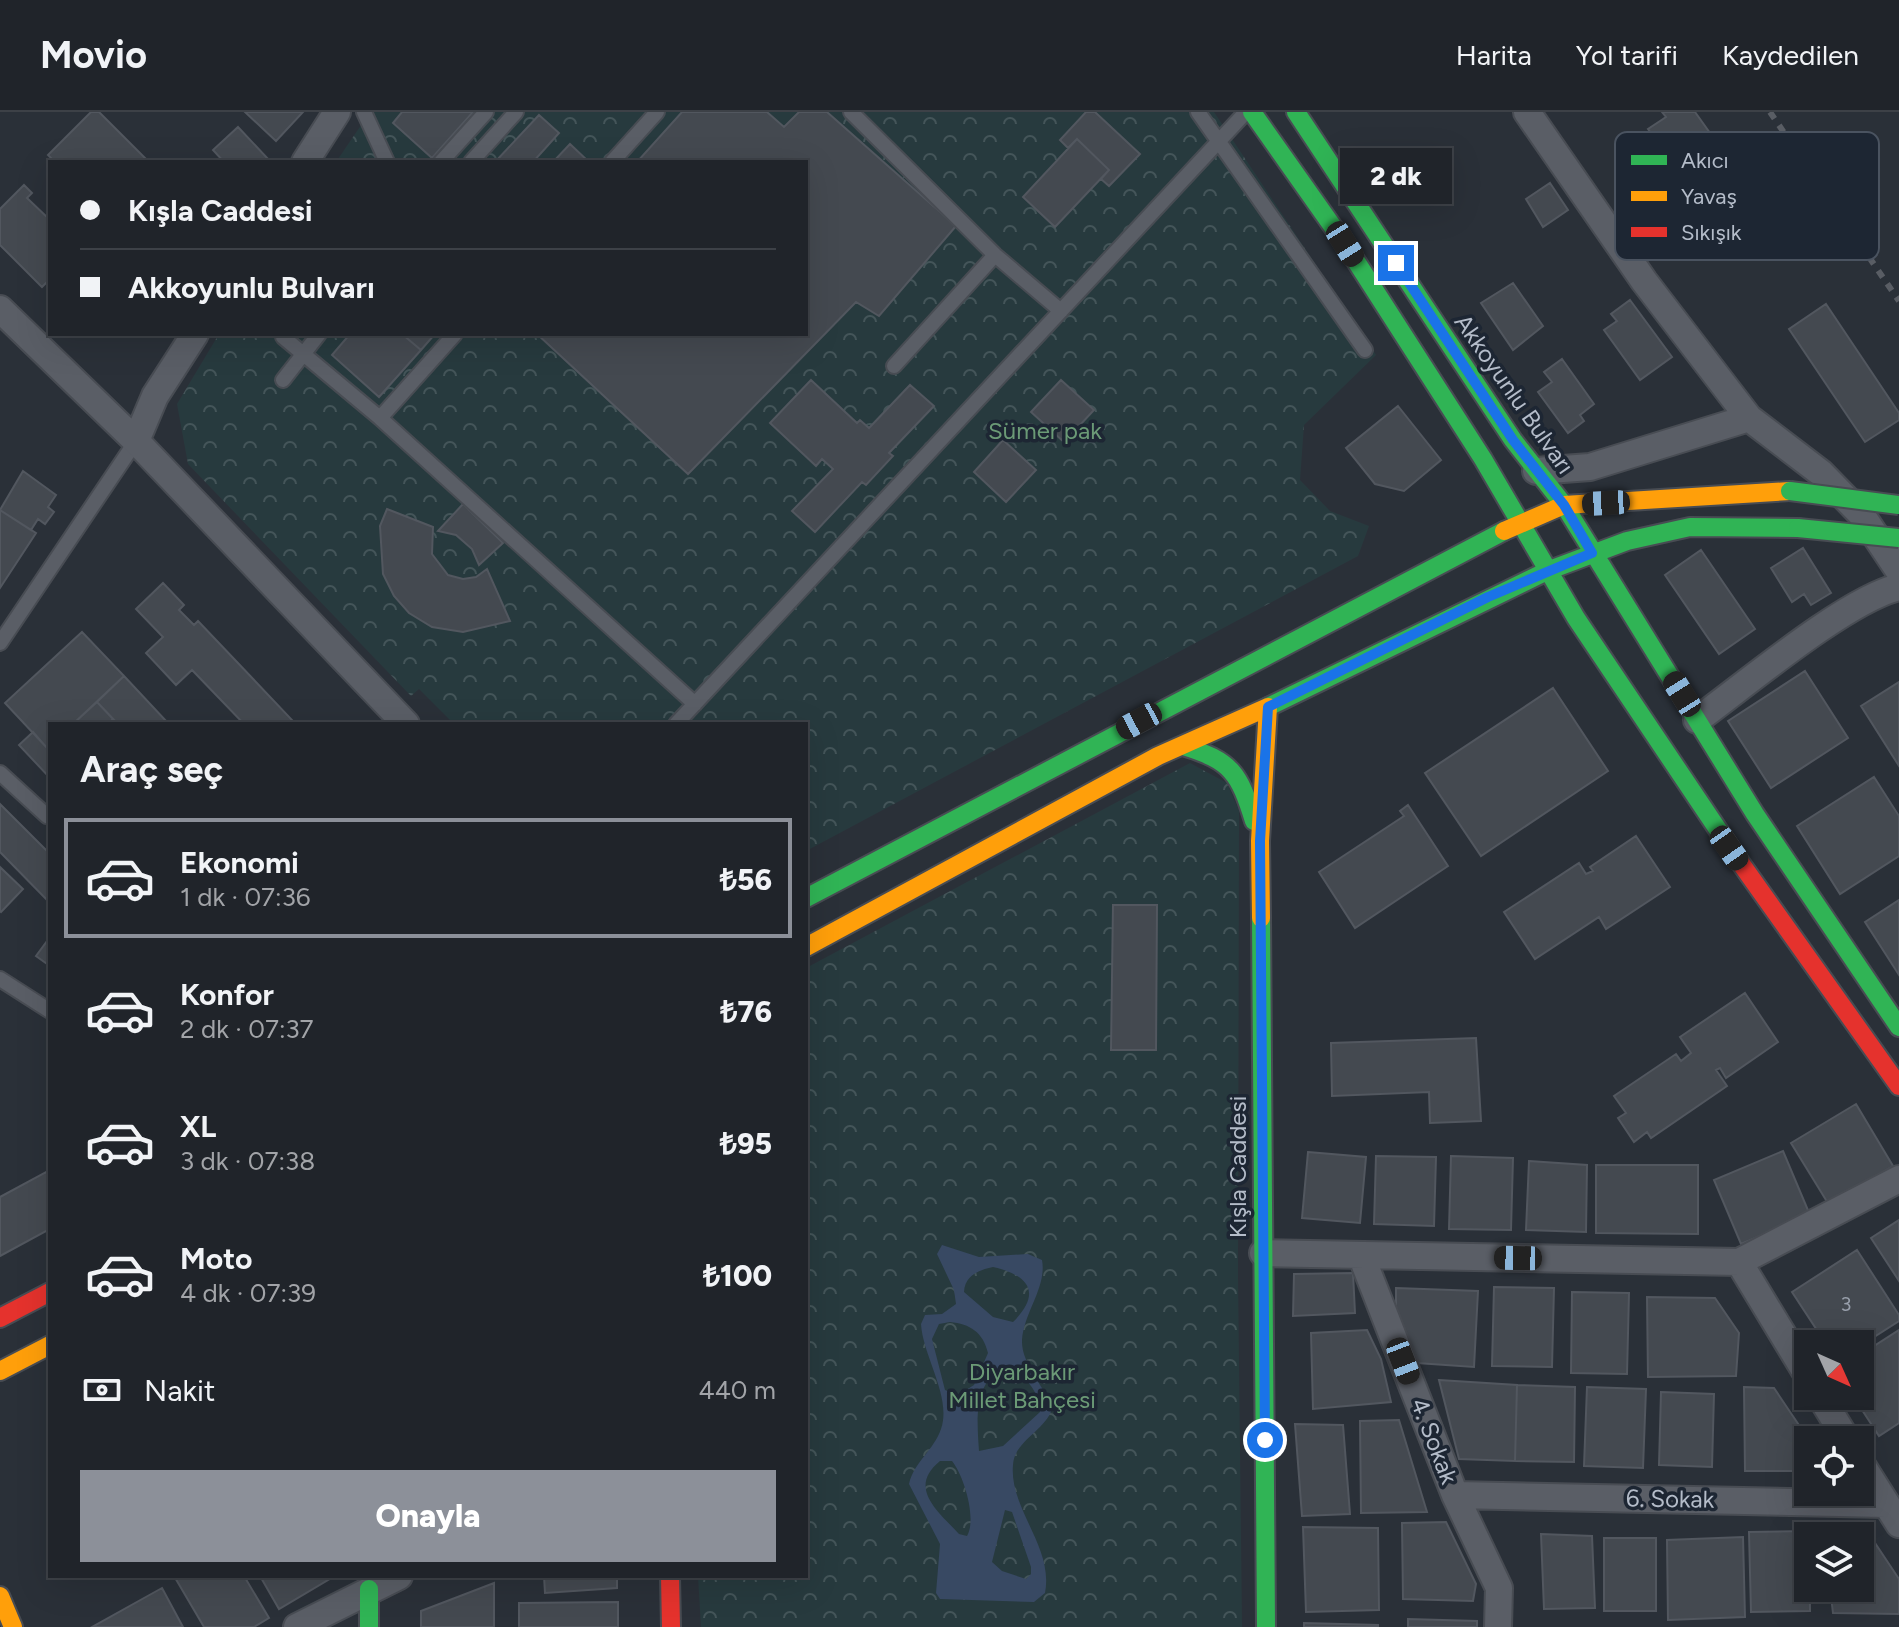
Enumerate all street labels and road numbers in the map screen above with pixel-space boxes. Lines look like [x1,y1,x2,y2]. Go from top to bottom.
street label: Akkoyunlu Bulvarı [1449,308,1580,479]
street label: Kışla Caddesi [1223,1096,1252,1238]
street label: 4. Sokak [1405,1394,1464,1488]
street label: 6. Sokak [1626,1483,1715,1514]

